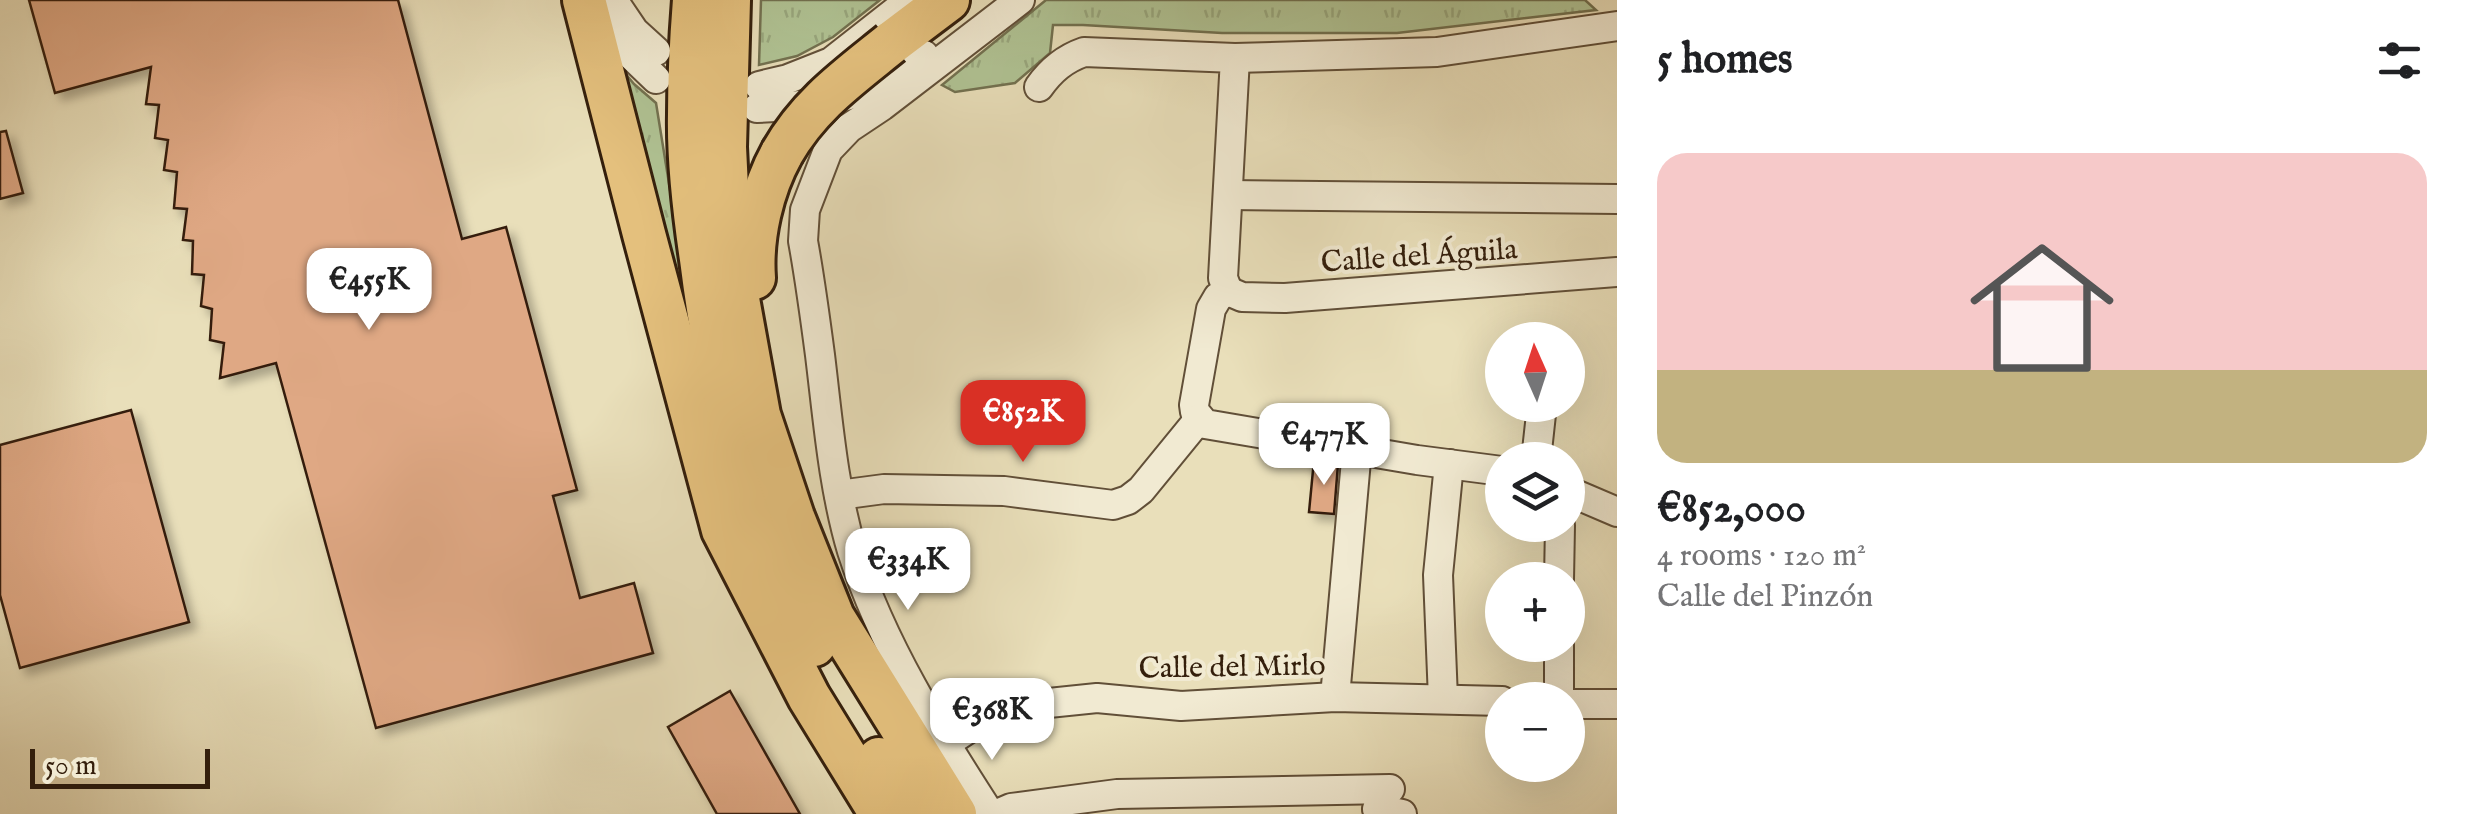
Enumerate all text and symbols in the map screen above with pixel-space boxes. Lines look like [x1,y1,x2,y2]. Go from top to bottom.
icon: filters [2372,33,2427,88]
text: 5 homes [1657,34,1793,87]
icon: home [1952,218,2132,398]
street label: Calle del Águila [1320,230,1519,283]
pin: €455K [299,248,439,333]
text: €455K [329,260,409,301]
north arrow [1485,322,1585,422]
map controls [1485,322,1585,782]
pin: €852K [953,380,1093,465]
text: €852K [983,392,1063,433]
pin: €477K [1254,403,1394,488]
text: €477K [1281,415,1367,456]
button: layers [1485,442,1585,542]
text: €852,000 [1657,483,1806,536]
pin: €334K [838,528,978,613]
text: 4 rooms · 120 m² [1657,536,1866,577]
text: €334K [867,540,949,581]
button: + [1485,562,1585,662]
text: Calle del Pinzón [1657,577,1873,618]
street label: Calle del Mirlo [1138,647,1326,689]
pin: €368K [922,678,1062,763]
button: − [1485,682,1585,782]
text: €368K [952,690,1032,731]
scale bar [30,744,210,788]
text: 50 m [45,749,97,784]

